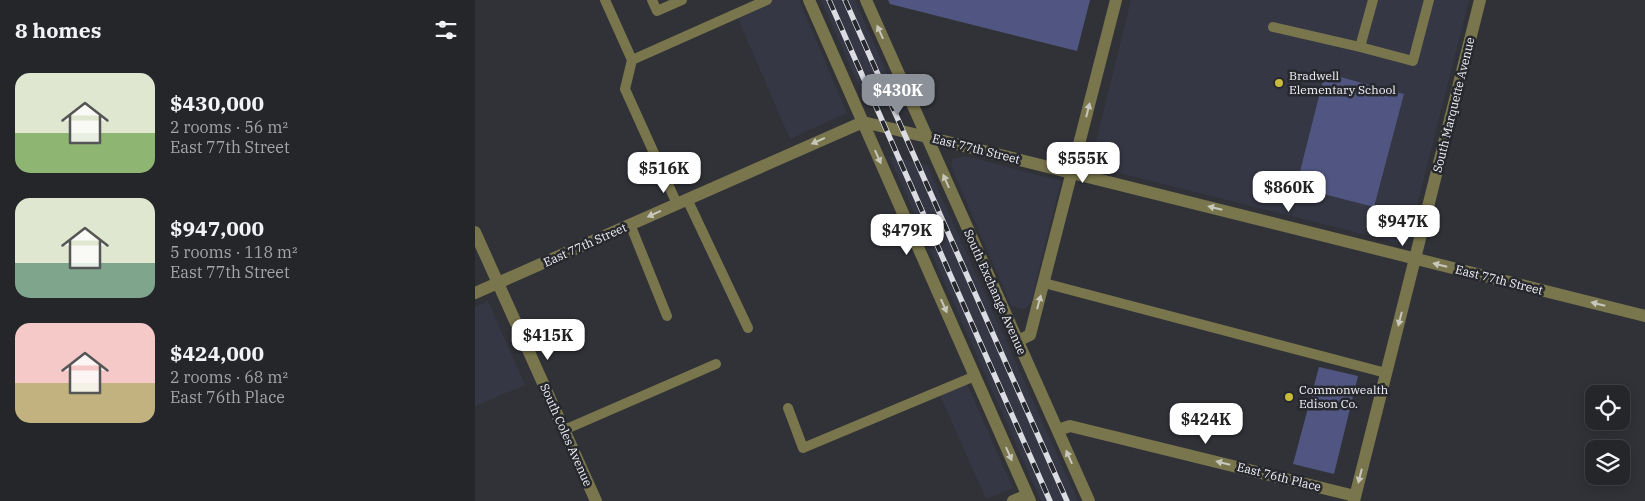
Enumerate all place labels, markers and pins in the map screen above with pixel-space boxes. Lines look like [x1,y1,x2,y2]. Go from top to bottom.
place label: Bradwell Elementary School [1289,68,1396,97]
pin: $430K [863,74,933,116]
marker: Bradwell Elementary School [1273,77,1285,89]
pin: $555K [1048,142,1118,184]
pin: $516K [629,152,699,194]
pin: $860K [1254,170,1324,213]
pin: $947K [1368,204,1438,247]
pin: $479K [872,214,942,256]
pin: $415K [513,318,583,361]
place label: Commonwealth Edison Co. [1299,382,1389,411]
marker: Commonwealth Edison Co. [1283,391,1295,403]
pin: $424K [1171,402,1241,445]

